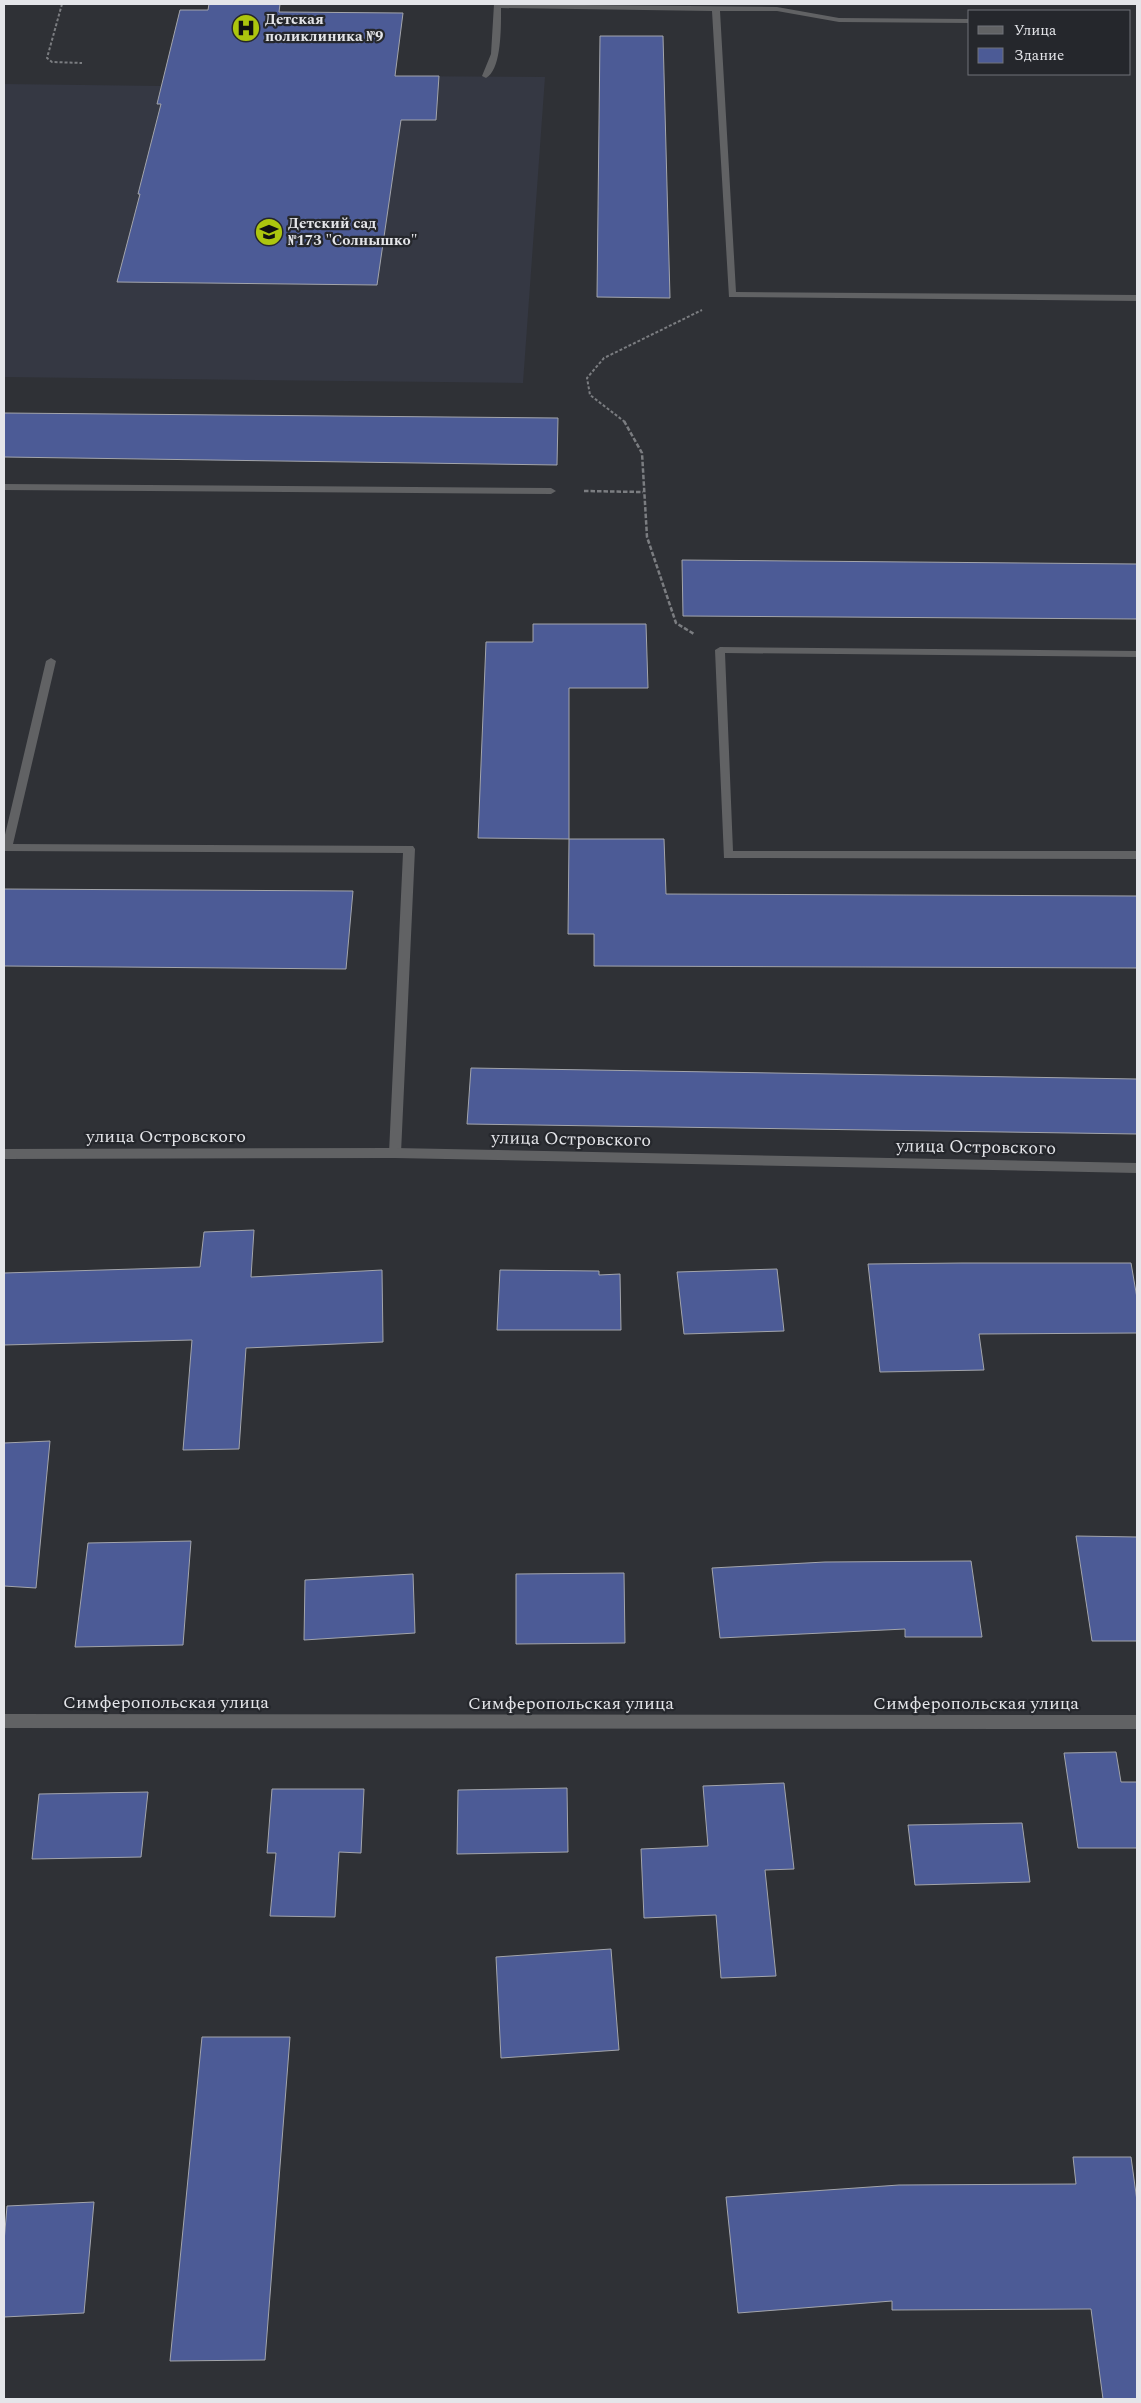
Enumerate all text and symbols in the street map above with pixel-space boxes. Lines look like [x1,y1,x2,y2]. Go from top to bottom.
place label: Детская поликлиника №9 [265,8,383,48]
legend [968,10,1131,75]
hospital icon: Детская поликлиника №9 [231,13,261,43]
text: Улица [1014,19,1057,42]
text: Здание [1014,44,1064,67]
place label: Детский сад №173 "Солнышко" [288,212,417,252]
school or university icon: Детский сад №173 "Солнышко" [254,217,284,247]
street label: улица Островского [85,1123,246,1150]
street label: улица Островского [490,1124,651,1154]
street label: улица Островского [895,1132,1056,1162]
street label: Симферопольская улица [63,1689,269,1716]
street label: Симферопольская улица [468,1690,674,1717]
street label: Симферопольская улица [873,1690,1079,1717]

